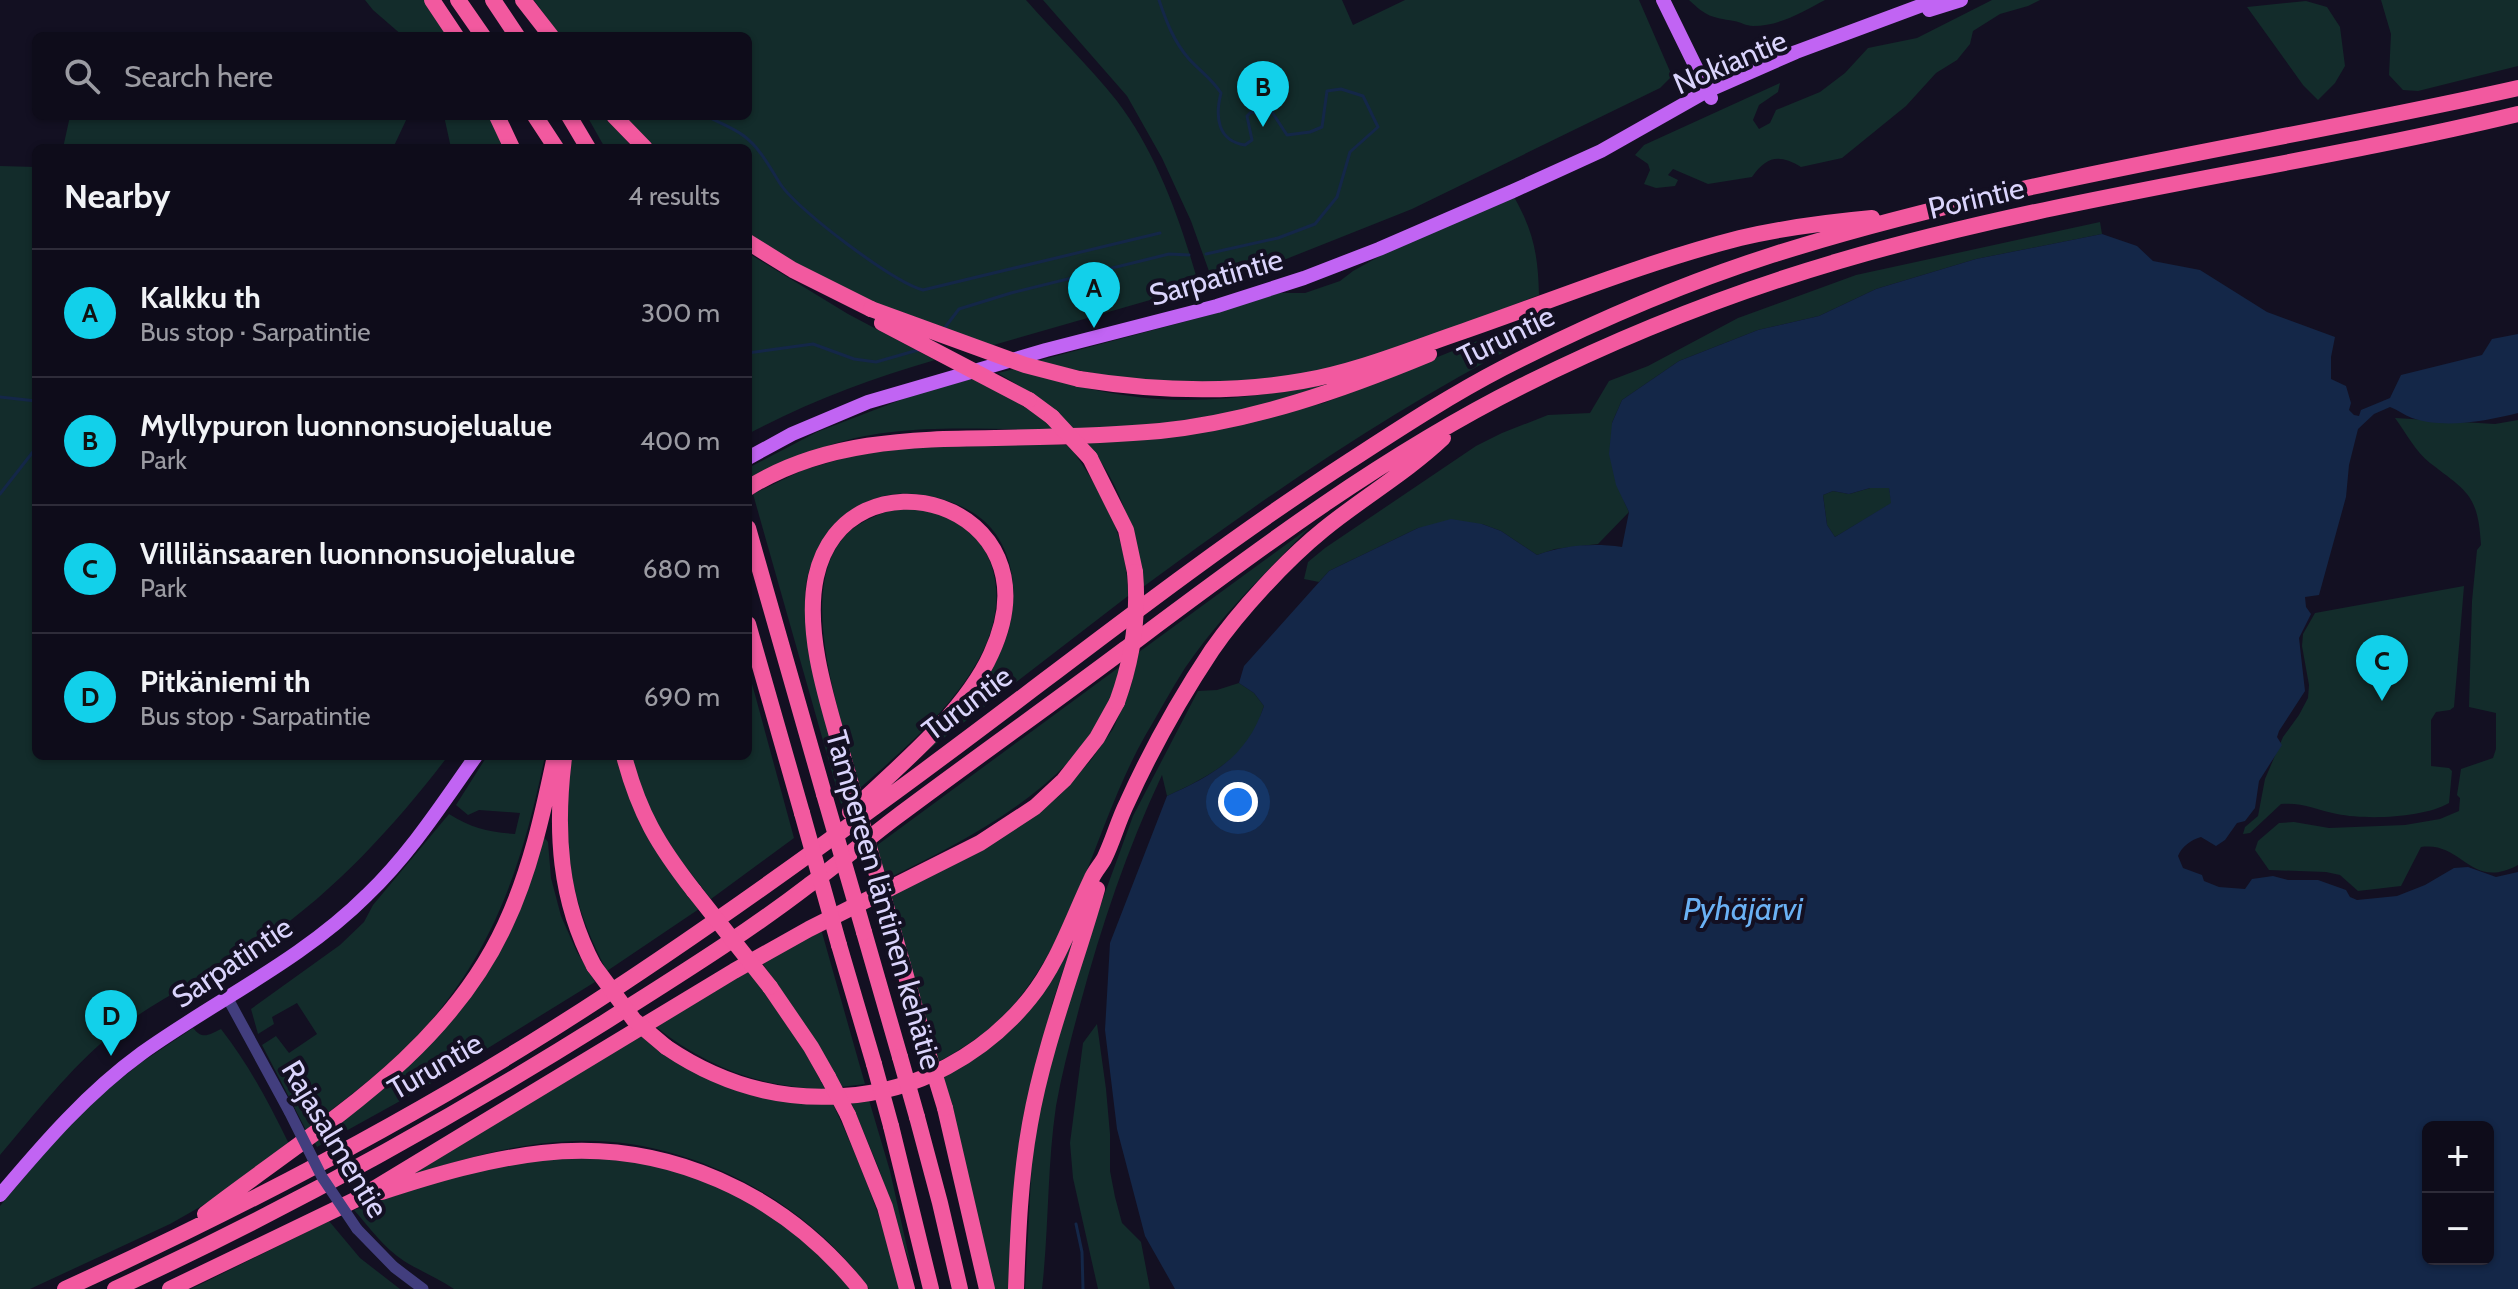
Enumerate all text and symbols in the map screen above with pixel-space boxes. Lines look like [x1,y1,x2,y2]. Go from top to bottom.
street label: Nokiantie [1668,22,1792,102]
search box [32,32,752,120]
icon: search [60,54,104,98]
text: Search here [124,58,273,95]
pin: B [1237,61,1289,127]
street label: Porintie [1924,169,2028,227]
text: Nearby [64,175,171,217]
text: 4 results [628,180,720,212]
street label: Sarpatintie [1145,240,1287,314]
pin: A [1068,262,1120,328]
text: Kalkku th [140,279,261,316]
text: A [82,297,98,329]
text: 300 m [641,297,720,329]
street label: Turuntie [1452,297,1560,375]
text: Bus stop · Sarpatintie [140,316,371,348]
text: Myllypuron luonnonsuojelualue [140,407,552,444]
text: B [82,425,98,457]
text: 400 m [640,425,720,457]
text: Park [140,444,187,476]
text: Villilänsaaren luonnonsuojelualue [140,535,575,572]
text: C [82,553,98,585]
text: 680 m [643,553,720,585]
text: Park [140,572,187,604]
pin: C [2356,635,2408,701]
street label: Turuntie [915,657,1019,749]
text: Pitkäniemi th [140,663,311,700]
text: D [81,681,99,713]
text: 690 m [644,681,720,713]
text: Bus stop · Sarpatintie [140,700,371,732]
street label: Tampereen läntinen kehätie [818,726,950,1074]
your location [1218,782,1258,822]
water label: Pyhäjärvi [1683,889,1804,928]
street label: Sarpatintie [165,908,299,1016]
pin: D [85,990,137,1056]
street label: Turuntie [381,1024,489,1108]
street label: Rajasalmentie [274,1054,396,1224]
map controls [2422,1121,2494,1265]
button: + [2422,1121,2494,1193]
button: − [2422,1193,2494,1265]

